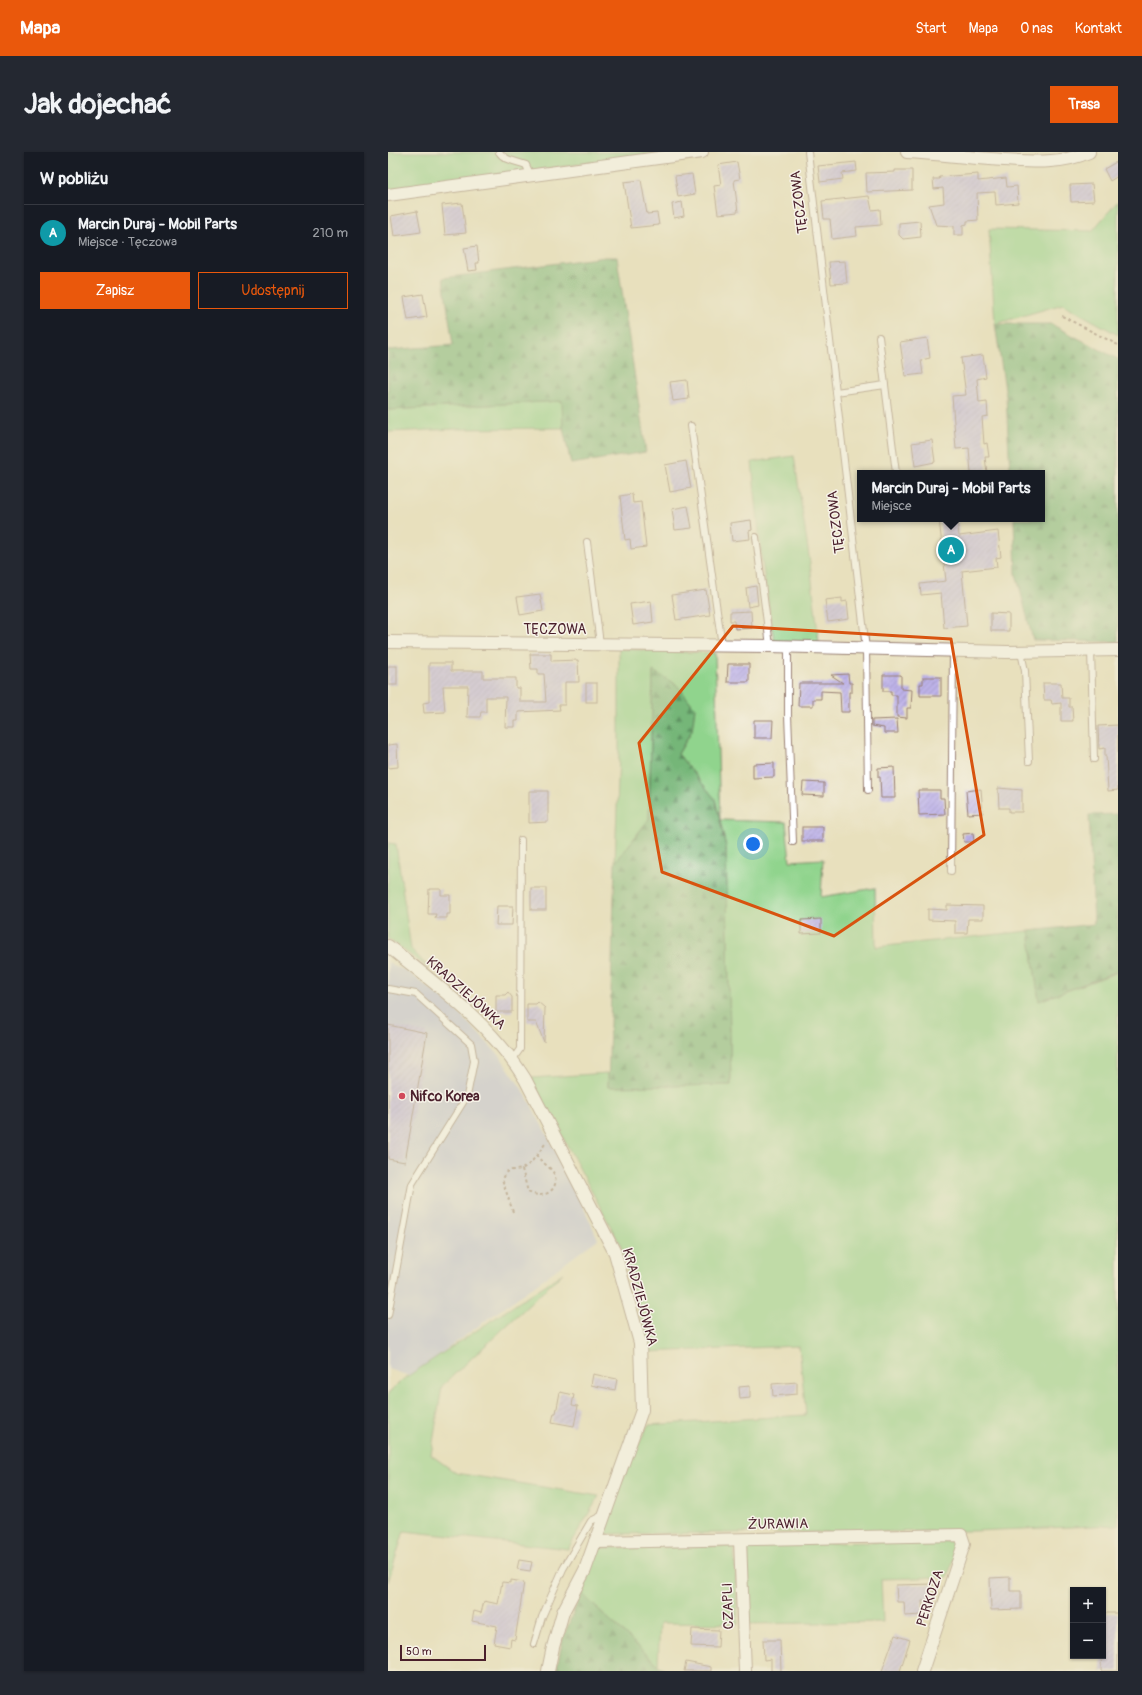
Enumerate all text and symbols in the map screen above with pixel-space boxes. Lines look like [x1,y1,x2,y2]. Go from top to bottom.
text: Mapa [20,16,60,40]
text: Start [915,20,946,37]
text: Mapa [968,20,998,37]
text: O nas [1020,20,1053,37]
text: Kontakt [1075,20,1122,37]
button: Trasa [1050,86,1118,123]
text: Jak dojechać [24,87,172,122]
text: W pobliżu [40,168,108,189]
street label: TĘCZOWA [787,170,811,234]
text: Marcin Duraj - Mobil Parts [78,215,237,234]
text: A [49,225,57,241]
text: 210 m [312,225,348,241]
text: Miejsce · Tęczowa [78,234,177,250]
button: Zapisz [40,272,190,309]
button: Udostępnij [198,272,348,309]
popup [857,470,1045,522]
text: Marcin Duraj - Mobil Parts [872,479,1030,498]
street label: TĘCZOWA [824,490,848,554]
text: Miejsce [872,498,911,514]
pin: A [938,535,964,565]
street label: TĘCZOWA [524,621,586,638]
your location [743,834,763,854]
street label: KRADZIEJÓWKA [423,952,510,1033]
place label: Nifco Korea [410,1088,480,1105]
marker: Nifco Korea [397,1091,407,1101]
street label: KRADZIEJÓWKA [619,1246,662,1348]
street label: ŻURAWIA [748,1515,808,1533]
street label: PERKOZA [913,1567,947,1629]
street label: CZAPLI [719,1582,737,1630]
map controls [1070,1587,1106,1659]
button: + [1070,1587,1106,1623]
button: − [1070,1623,1106,1659]
scale bar [400,1643,486,1662]
text: 50 m [406,1645,432,1658]

